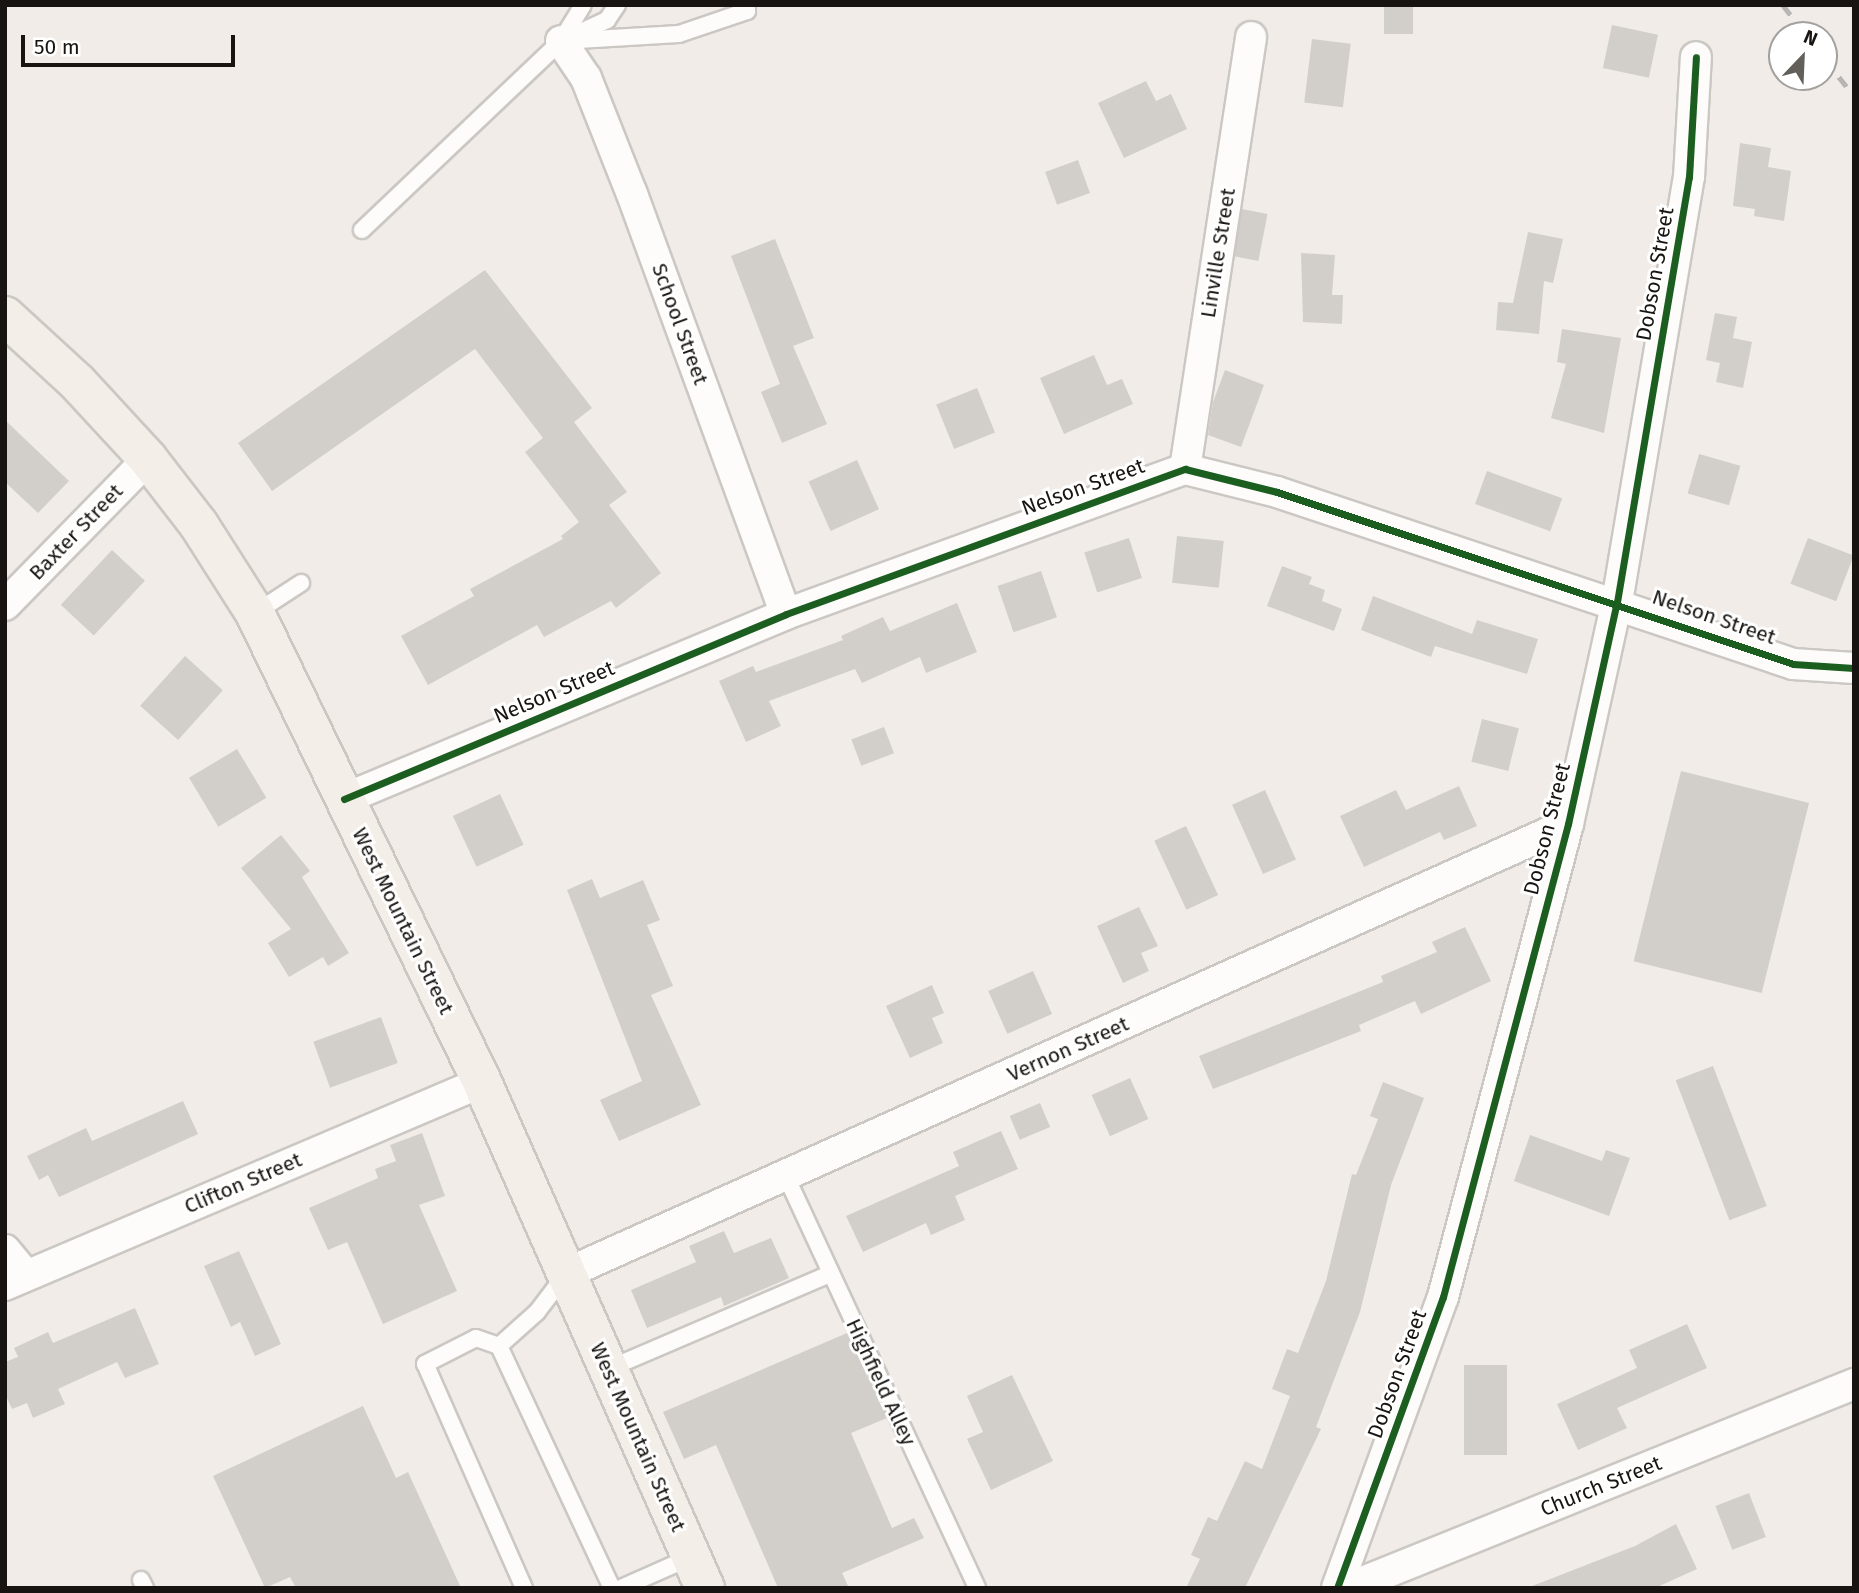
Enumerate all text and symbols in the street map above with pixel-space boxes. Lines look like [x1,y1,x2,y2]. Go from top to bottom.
scale bar [24,21,238,65]
north arrow [1768,21,1838,91]
text: N [1800,25,1821,51]
text: 50 m [34,34,80,60]
street label: Linville Street [1195,186,1241,320]
street label: Dobson Street [1631,205,1679,343]
street label: School Street [646,260,714,388]
street label: Nelson Street [1018,453,1148,521]
street label: Baxter Street [24,479,128,585]
street label: Nelson Street [1649,584,1779,650]
street label: Nelson Street [490,655,618,729]
street label: Dobson Street [1518,760,1576,898]
street label: West Mountain Street [347,824,459,1018]
street label: Vernon Street [1003,1011,1133,1087]
street label: Clifton Street [181,1147,305,1219]
street label: Dobson Street [1362,1306,1432,1442]
street label: Highfield Alley [841,1315,921,1449]
street label: West Mountain Street [585,1339,691,1535]
street label: Church Street [1537,1450,1665,1522]

